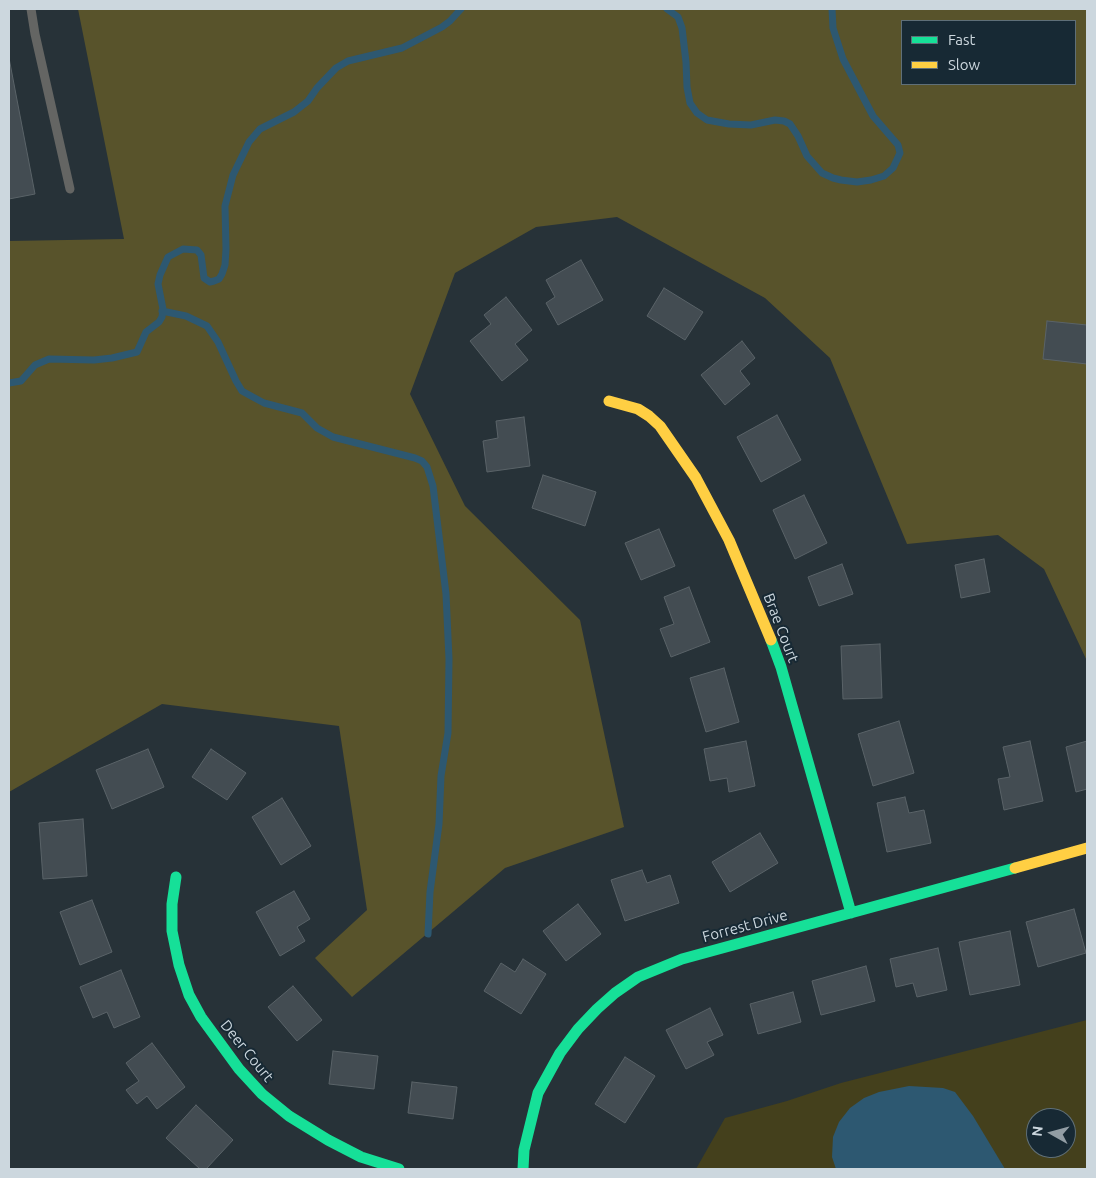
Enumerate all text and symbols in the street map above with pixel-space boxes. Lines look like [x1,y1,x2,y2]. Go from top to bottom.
legend [901,20,1076,85]
text: Fast [948,31,975,48]
text: Slow [948,56,980,73]
street label: Brae Court [760,591,802,665]
street label: Forrest Drive [700,906,790,946]
street label: Deer Court [217,1016,277,1086]
north arrow [1026,1108,1076,1158]
text: N [1029,1125,1046,1137]

